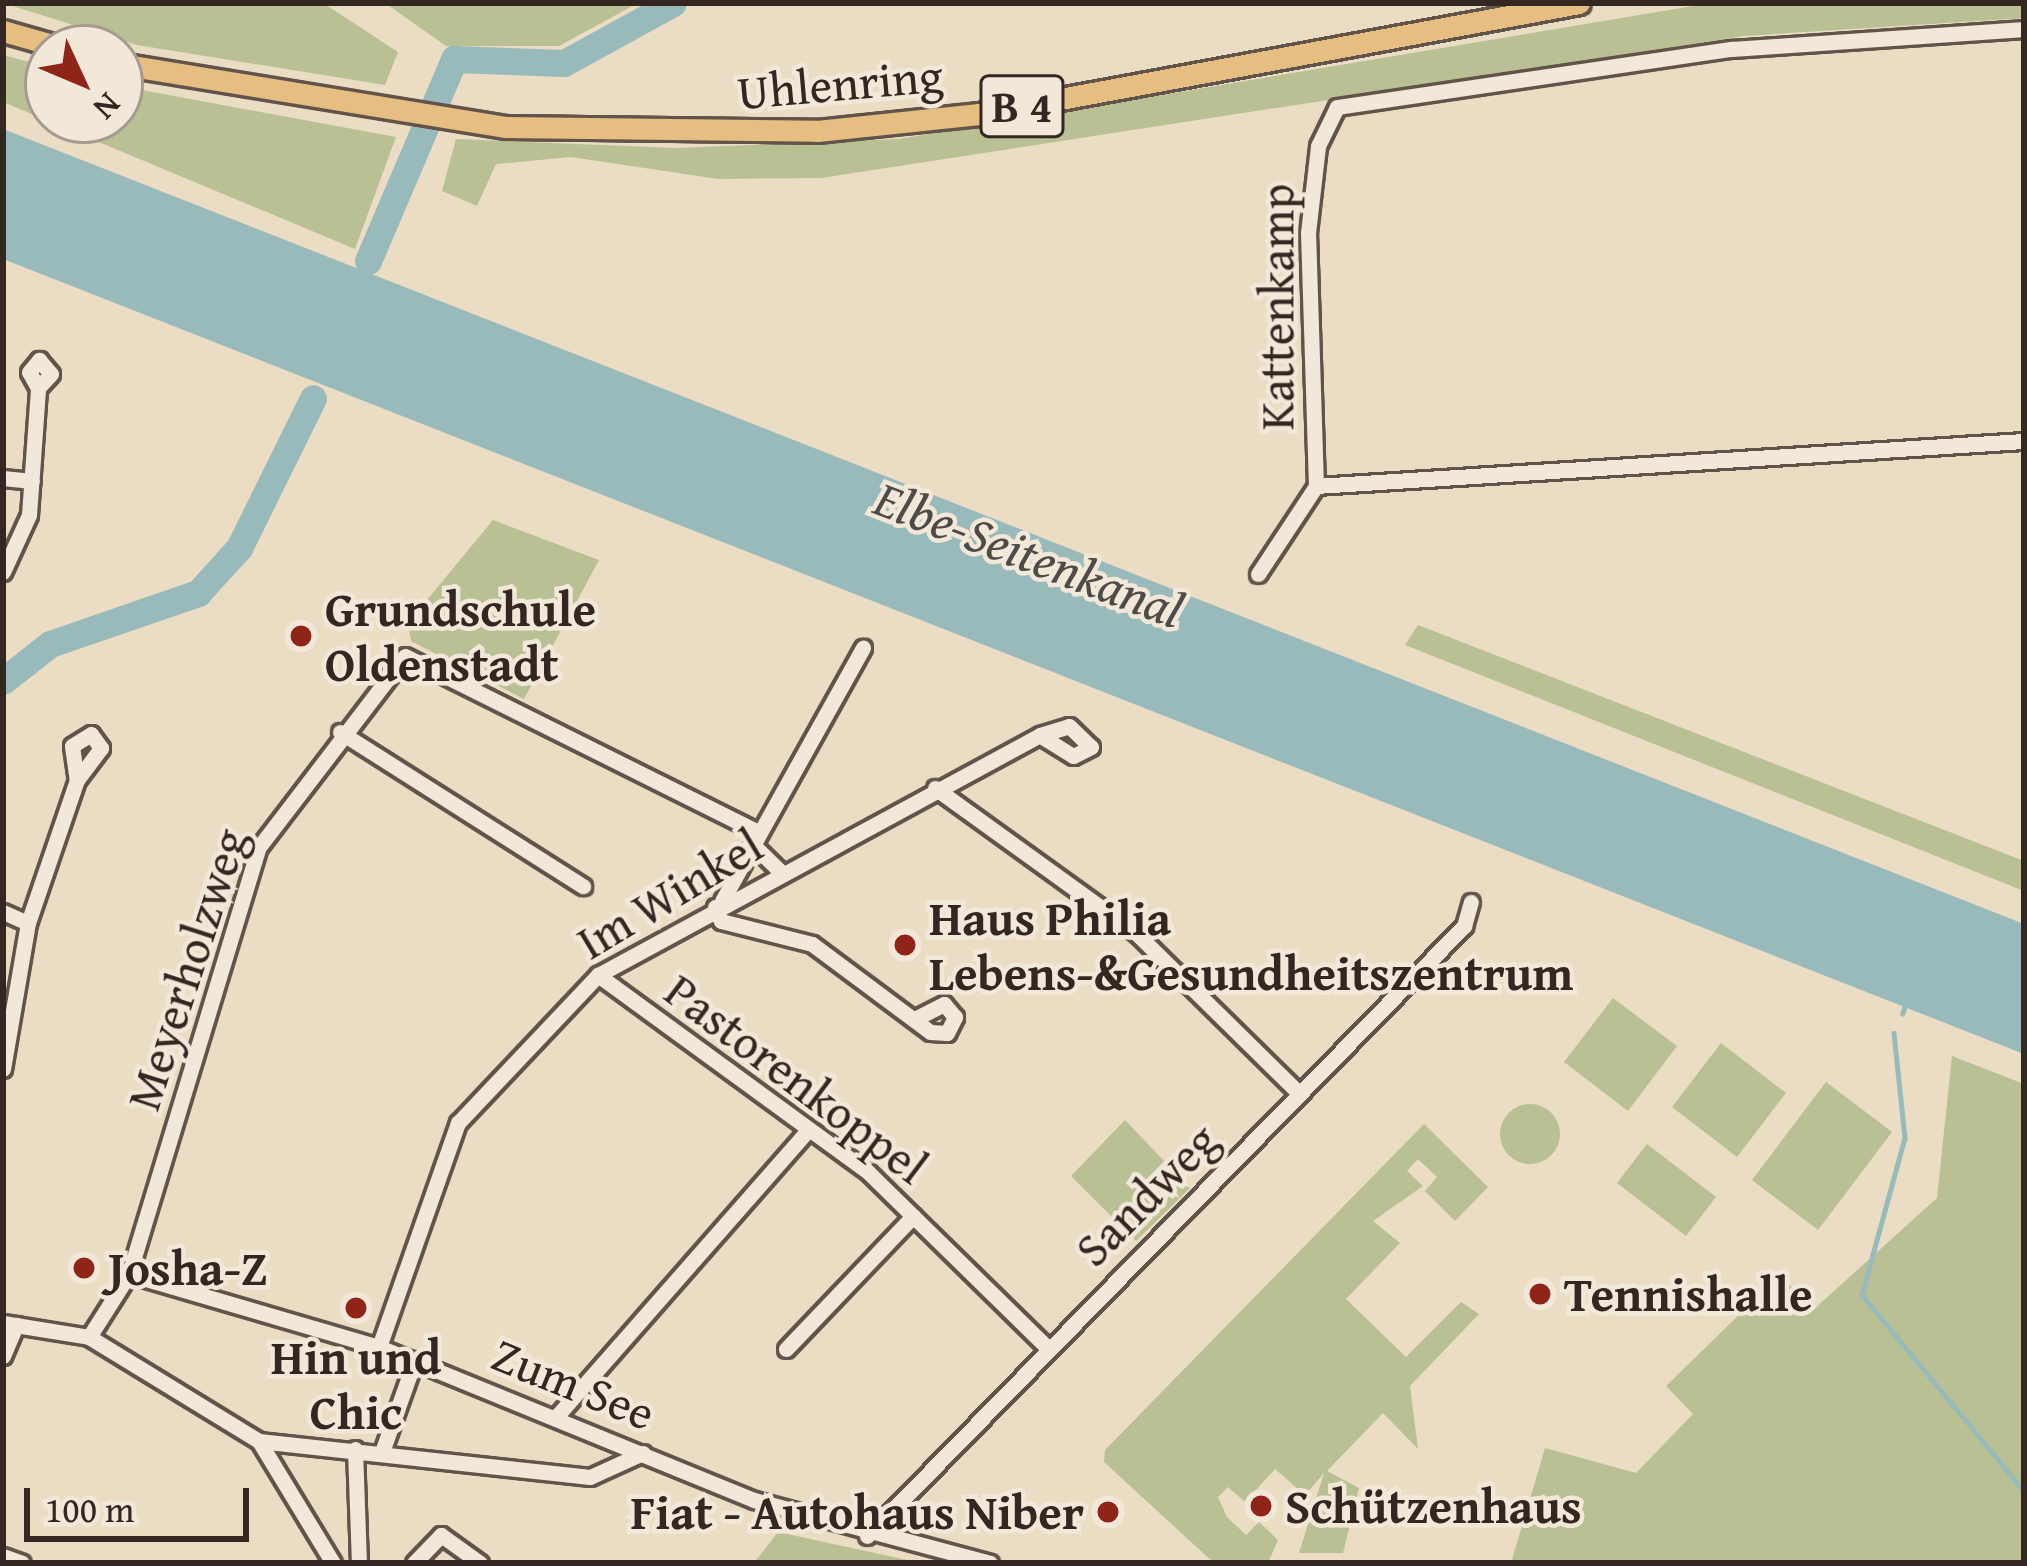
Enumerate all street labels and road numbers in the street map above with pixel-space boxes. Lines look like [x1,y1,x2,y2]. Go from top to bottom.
street label: Uhlenring [735,45,945,121]
road number: B 4 [977,67,1067,145]
street label: Kattenkamp [1247,184,1305,430]
street label: Im Winkel [566,815,772,971]
street label: Meyerholzweg [113,821,259,1117]
street label: Pastorenkoppel [655,961,939,1195]
street label: Sandweg [1063,1111,1229,1277]
street label: Zum See [485,1325,663,1441]

